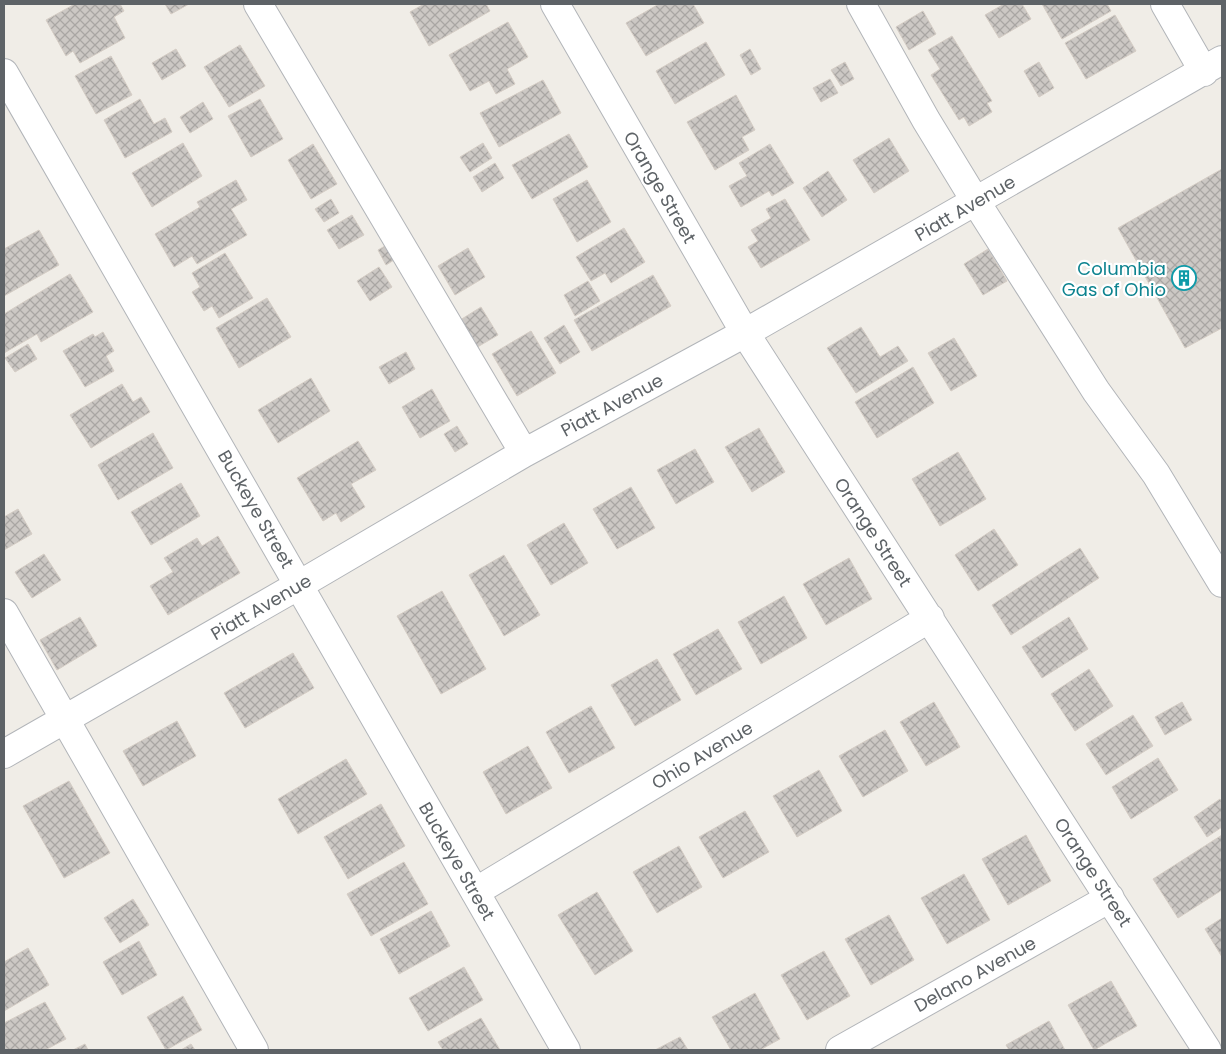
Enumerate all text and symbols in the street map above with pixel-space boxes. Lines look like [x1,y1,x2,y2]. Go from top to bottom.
street label: Orange Street [618,126,702,248]
street label: Piatt Avenue [910,169,1020,247]
place label: Columbia Gas of Ohio [1062,256,1166,302]
building icon: Columbia Gas of Ohio [1171,265,1197,291]
street label: Piatt Avenue [556,368,668,442]
street label: Buckeye Street [212,445,300,573]
street label: Orange Street [828,473,918,591]
street label: Piatt Avenue [206,568,316,646]
street label: Ohio Avenue [647,715,757,795]
street label: Buckeye Street [413,797,501,925]
street label: Orange Street [1048,813,1138,931]
street label: Delano Avenue [909,930,1041,1018]

